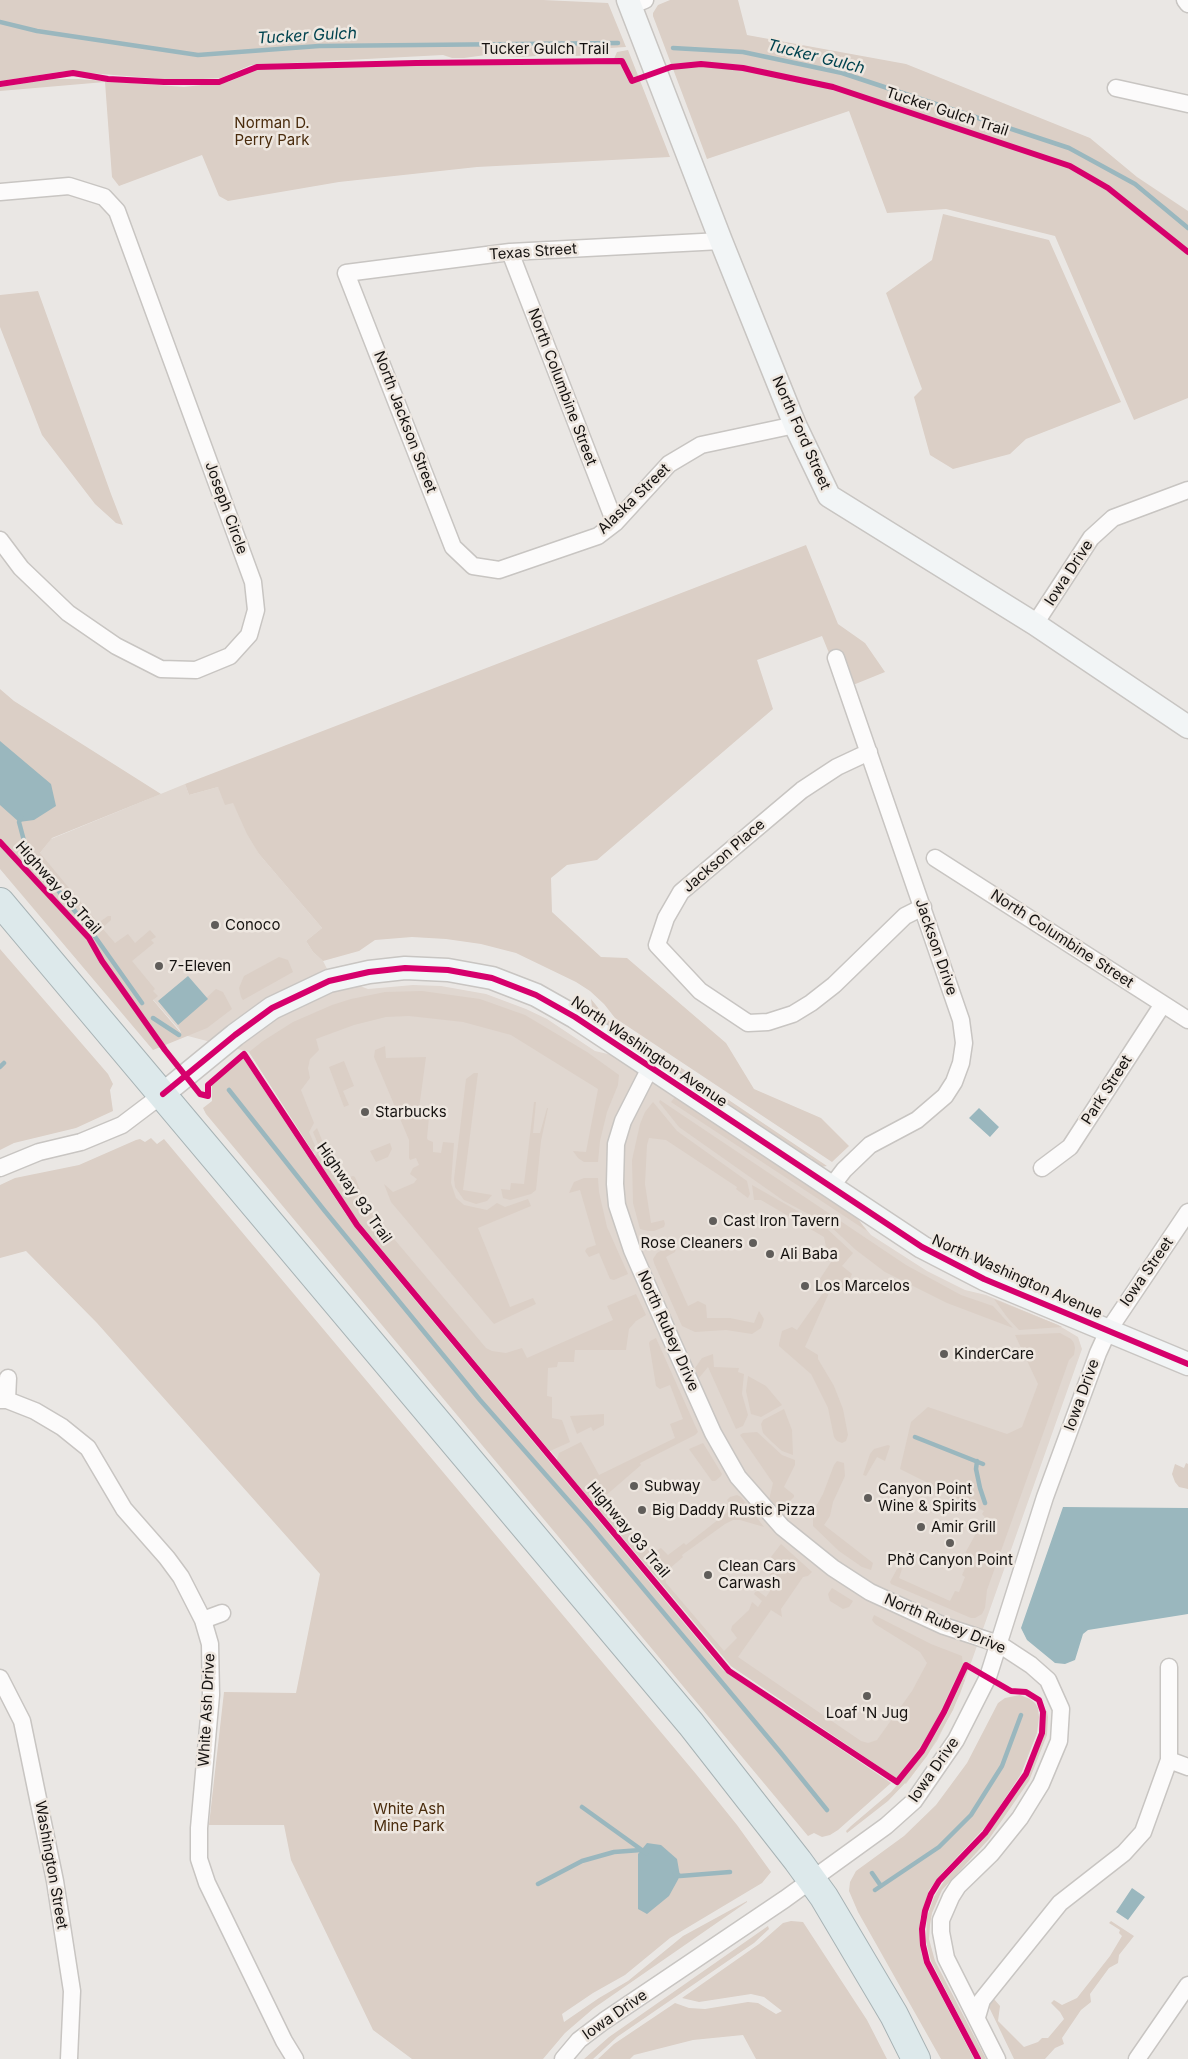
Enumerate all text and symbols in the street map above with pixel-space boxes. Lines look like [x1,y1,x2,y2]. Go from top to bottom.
water label: Tucker Gulch [257,24,357,48]
water label: Tucker Gulch [765,36,867,78]
street label: Tucker Gulch Trail [481,40,609,58]
street label: Tucker Gulch Trail [883,84,1011,140]
park label: Norman D. Perry Park [234,114,310,149]
street label: Texas Street [488,240,578,264]
street label: North Columbine Street [524,306,600,468]
street label: North Jackson Street [370,349,440,495]
street label: North Ford Street [768,373,834,493]
street label: Joseph Circle [201,459,251,557]
street label: Alaska Street [594,460,674,538]
street label: Iowa Drive [1041,537,1097,609]
street label: Jackson Place [679,816,769,896]
street label: Highway 93 Trail [12,838,104,938]
street label: North Columbine Street [987,886,1137,992]
street label: Jackson Drive [911,896,961,998]
place label: Conoco [225,916,280,934]
marker: Conoco [209,919,221,931]
place label: 7-Eleven [169,957,231,975]
marker: 7-Eleven [153,960,165,972]
street label: North Washington Avenue [567,993,731,1111]
street label: Park Street [1078,1052,1136,1128]
place label: Starbucks [375,1103,447,1121]
marker: Starbucks [359,1106,371,1118]
street label: Highway 93 Trail [313,1139,395,1247]
place label: Cast Iron Tavern [723,1212,839,1230]
marker: Cast Iron Tavern [707,1215,719,1227]
street label: North Washington Avenue [929,1231,1105,1323]
place label: Rose Cleaners [641,1234,743,1252]
street label: Iowa Street [1117,1234,1177,1310]
marker: Rose Cleaners [747,1237,759,1249]
place label: Ali Baba [780,1245,838,1263]
marker: Ali Baba [764,1248,776,1260]
street label: North Rubey Drive [633,1268,703,1394]
place label: Los Marcelos [815,1277,910,1295]
marker: Los Marcelos [799,1280,811,1292]
place label: KinderCare [954,1345,1034,1363]
marker: KinderCare [938,1348,950,1360]
street label: Iowa Drive [1061,1357,1103,1433]
place label: Subway [644,1477,700,1495]
street label: Highway 93 Trail [583,1479,673,1581]
marker: Subway [628,1480,640,1492]
place label: Canyon Point Wine & Spirits [878,1480,977,1515]
marker: Canyon Point Wine & Spirits [862,1492,874,1504]
place label: Big Daddy Rustic Pizza [652,1501,815,1519]
marker: Big Daddy Rustic Pizza [636,1504,648,1516]
place label: Amir Grill [931,1518,996,1536]
marker: Amir Grill [915,1521,927,1533]
marker: Phở Canyon Point [944,1537,956,1549]
place label: Phở Canyon Point [887,1551,1013,1569]
place label: Clean Cars Carwash [718,1557,796,1592]
marker: Clean Cars Carwash [702,1569,714,1581]
street label: North Rubey Drive [882,1590,1008,1658]
street label: White Ash Drive [195,1653,219,1767]
marker: Loaf 'N Jug [861,1690,873,1702]
place label: Loaf 'N Jug [826,1704,908,1722]
street label: Iowa Drive [905,1734,963,1806]
street label: Washington Street [31,1799,71,1931]
park label: White Ash Mine Park [373,1800,445,1835]
street label: Iowa Drive [579,1986,651,2044]

